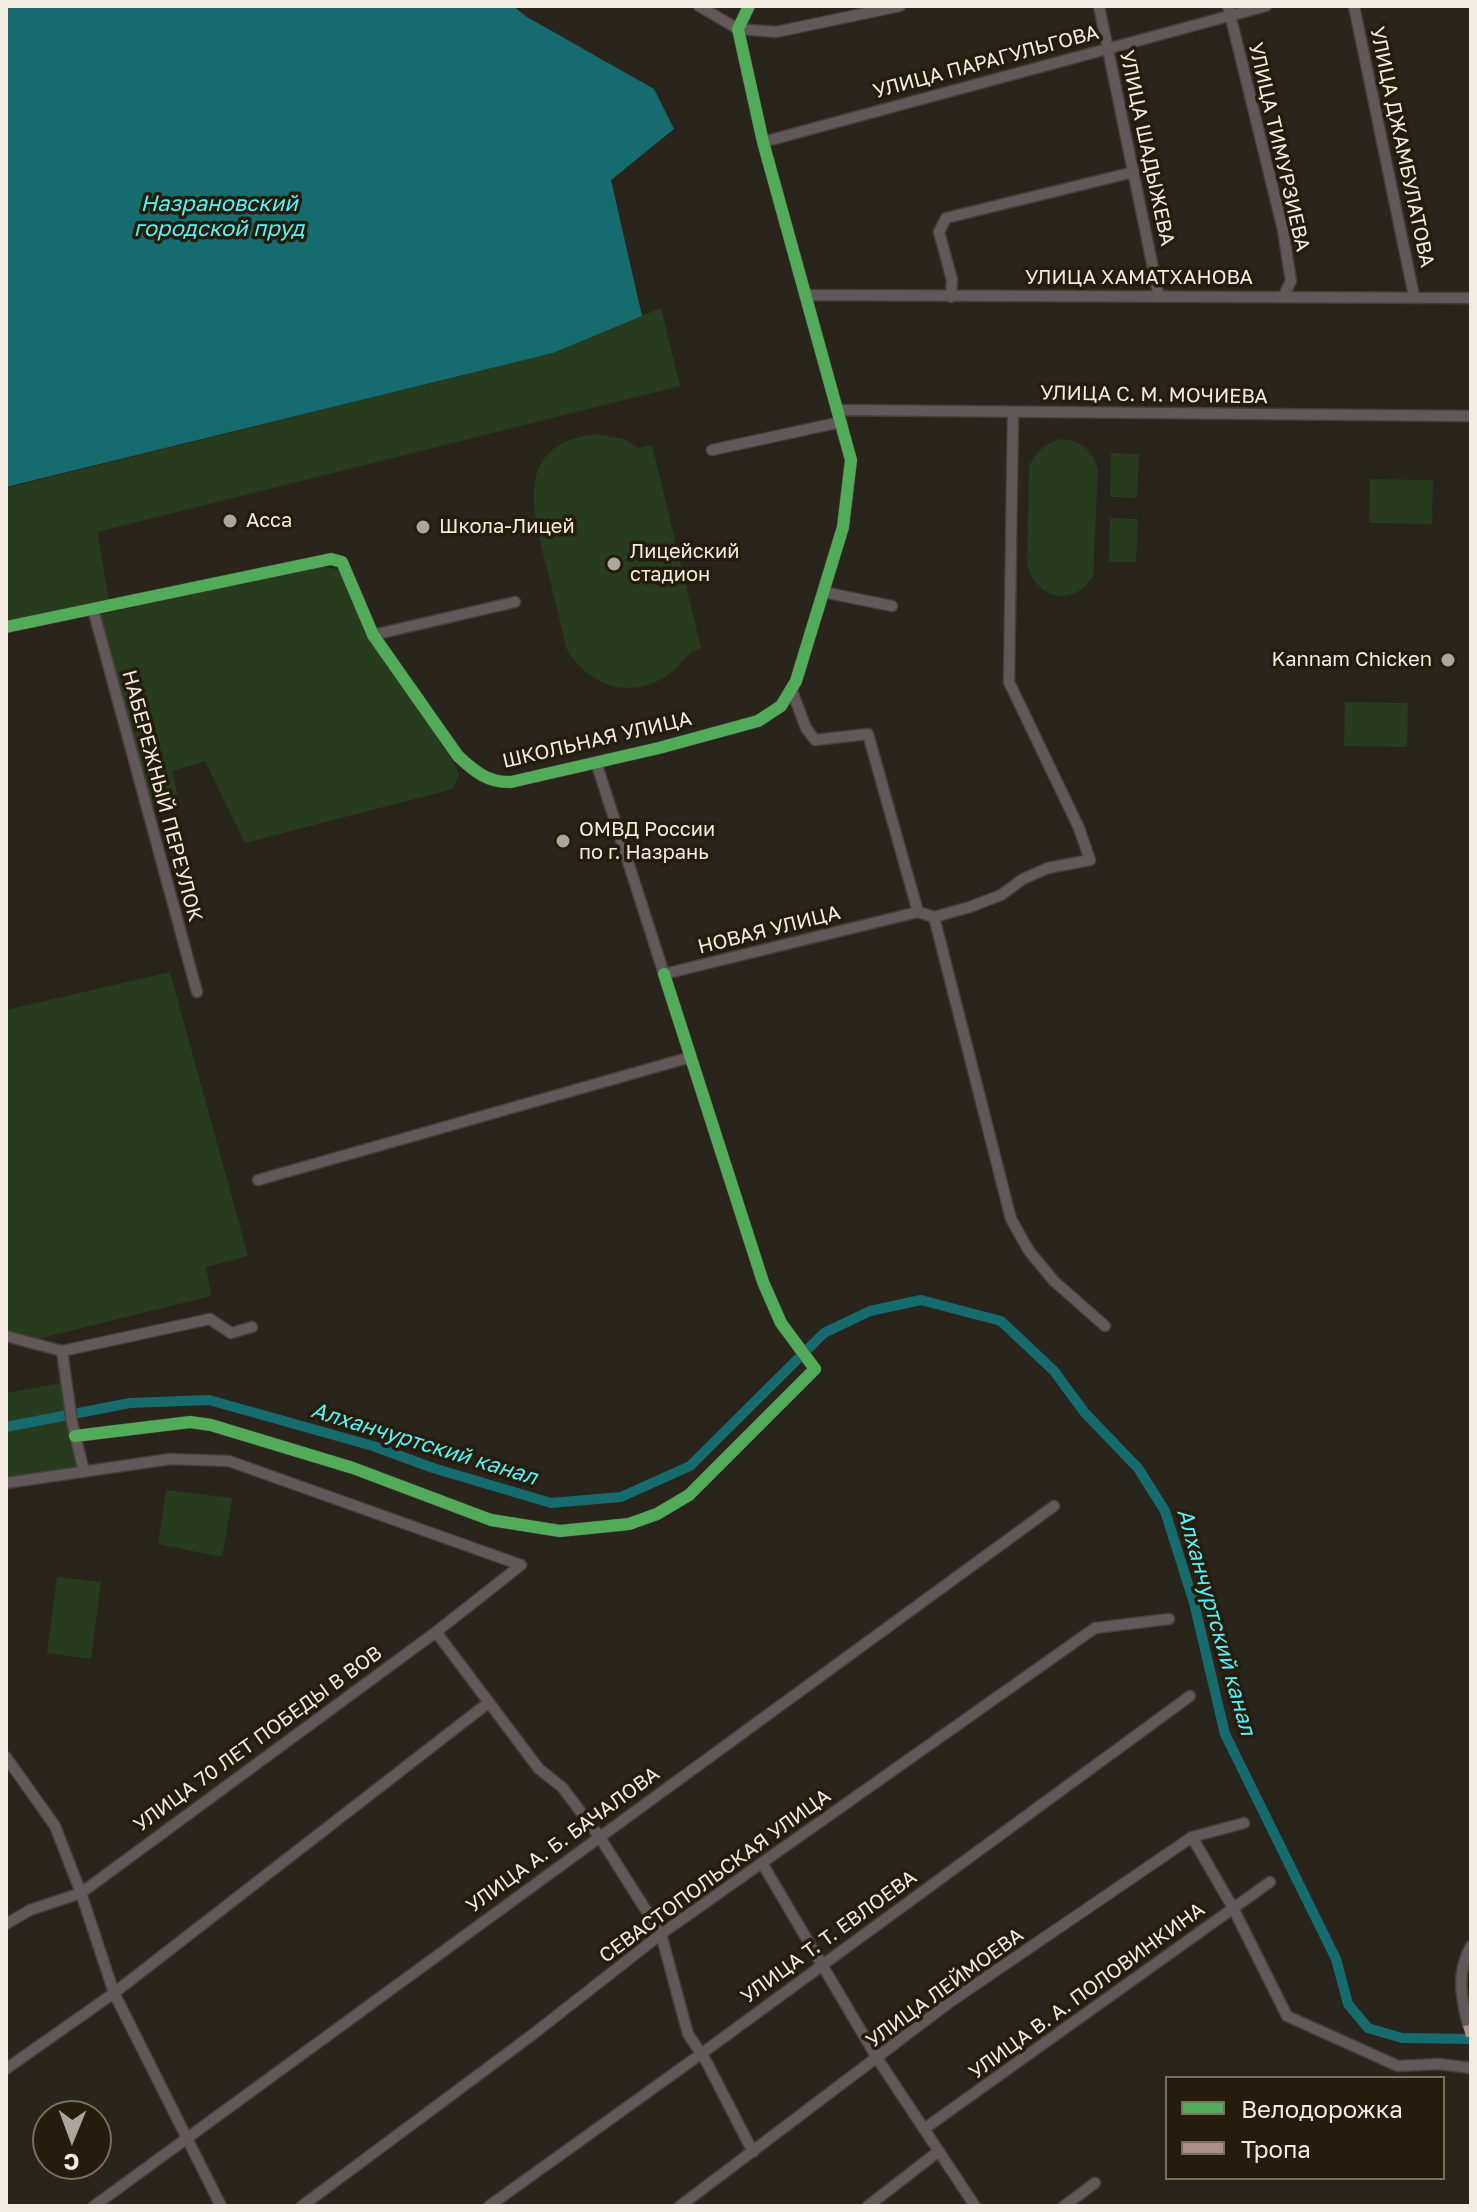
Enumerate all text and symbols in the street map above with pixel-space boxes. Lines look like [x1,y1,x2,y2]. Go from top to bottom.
street label: УЛИЦА ПАРАГУЛЬГОВА [871,20,1101,104]
street label: УЛИЦА ДЖАМБУЛАТОВА [1365,24,1439,270]
street label: УЛИЦА ТИМУРЗИЕВА [1243,40,1315,254]
street label: УЛИЦА ШАДЫЖЕВА [1115,48,1179,248]
water label: Назрановский городской пруд [134,191,304,242]
street label: УЛИЦА ХАМАТХАНОВА [1025,266,1253,290]
street label: УЛИЦА С. М. МОЧИЕВА [1040,381,1268,409]
place label: Асса [246,509,292,533]
marker: Асса [221,512,239,530]
place label: Школа-Лицей [439,515,575,539]
marker: Школа-Лицей [414,518,432,536]
place label: Лицейский стадион [630,540,739,587]
marker: Лицейский стадион [605,555,623,573]
place label: Kannam Chicken [1272,648,1432,672]
marker: Kannam Chicken [1439,651,1457,669]
street label: НАБЕРЕЖНЫЙ ПЕРЕУЛОК [117,667,207,925]
street label: ШКОЛЬНАЯ УЛИЦА [500,707,694,773]
place label: ОМВД России по г. Назрань [579,818,715,865]
marker: ОМВД России по г. Назрань [554,832,572,850]
street label: НОВАЯ УЛИЦА [695,901,843,959]
water label: Алханчуртский канал [308,1397,540,1491]
water label: Алханчуртский канал [1171,1506,1261,1738]
street label: УЛИЦА 70 ЛЕТ ПОБЕДЫ В ВОВ [129,1641,387,1837]
street label: УЛИЦА А. Б. БАЧАЛОВА [462,1762,664,1918]
street label: СЕВАСТОПОЛЬСКАЯ УЛИЦА [595,1784,835,1968]
street label: УЛИЦА Т. Т. ЕВЛОЕВА [736,1865,922,2009]
street label: УЛИЦА В. А. ПОЛОВИНКИНА [965,1897,1209,2085]
street label: УЛИЦА ЛЕЙМОЕВА [862,1923,1028,2053]
legend [1165,2076,1445,2180]
text: Велодорожка [1241,2094,1403,2123]
north arrow [32,2100,112,2180]
text: Тропа [1241,2134,1311,2163]
text: С [64,2149,80,2176]

